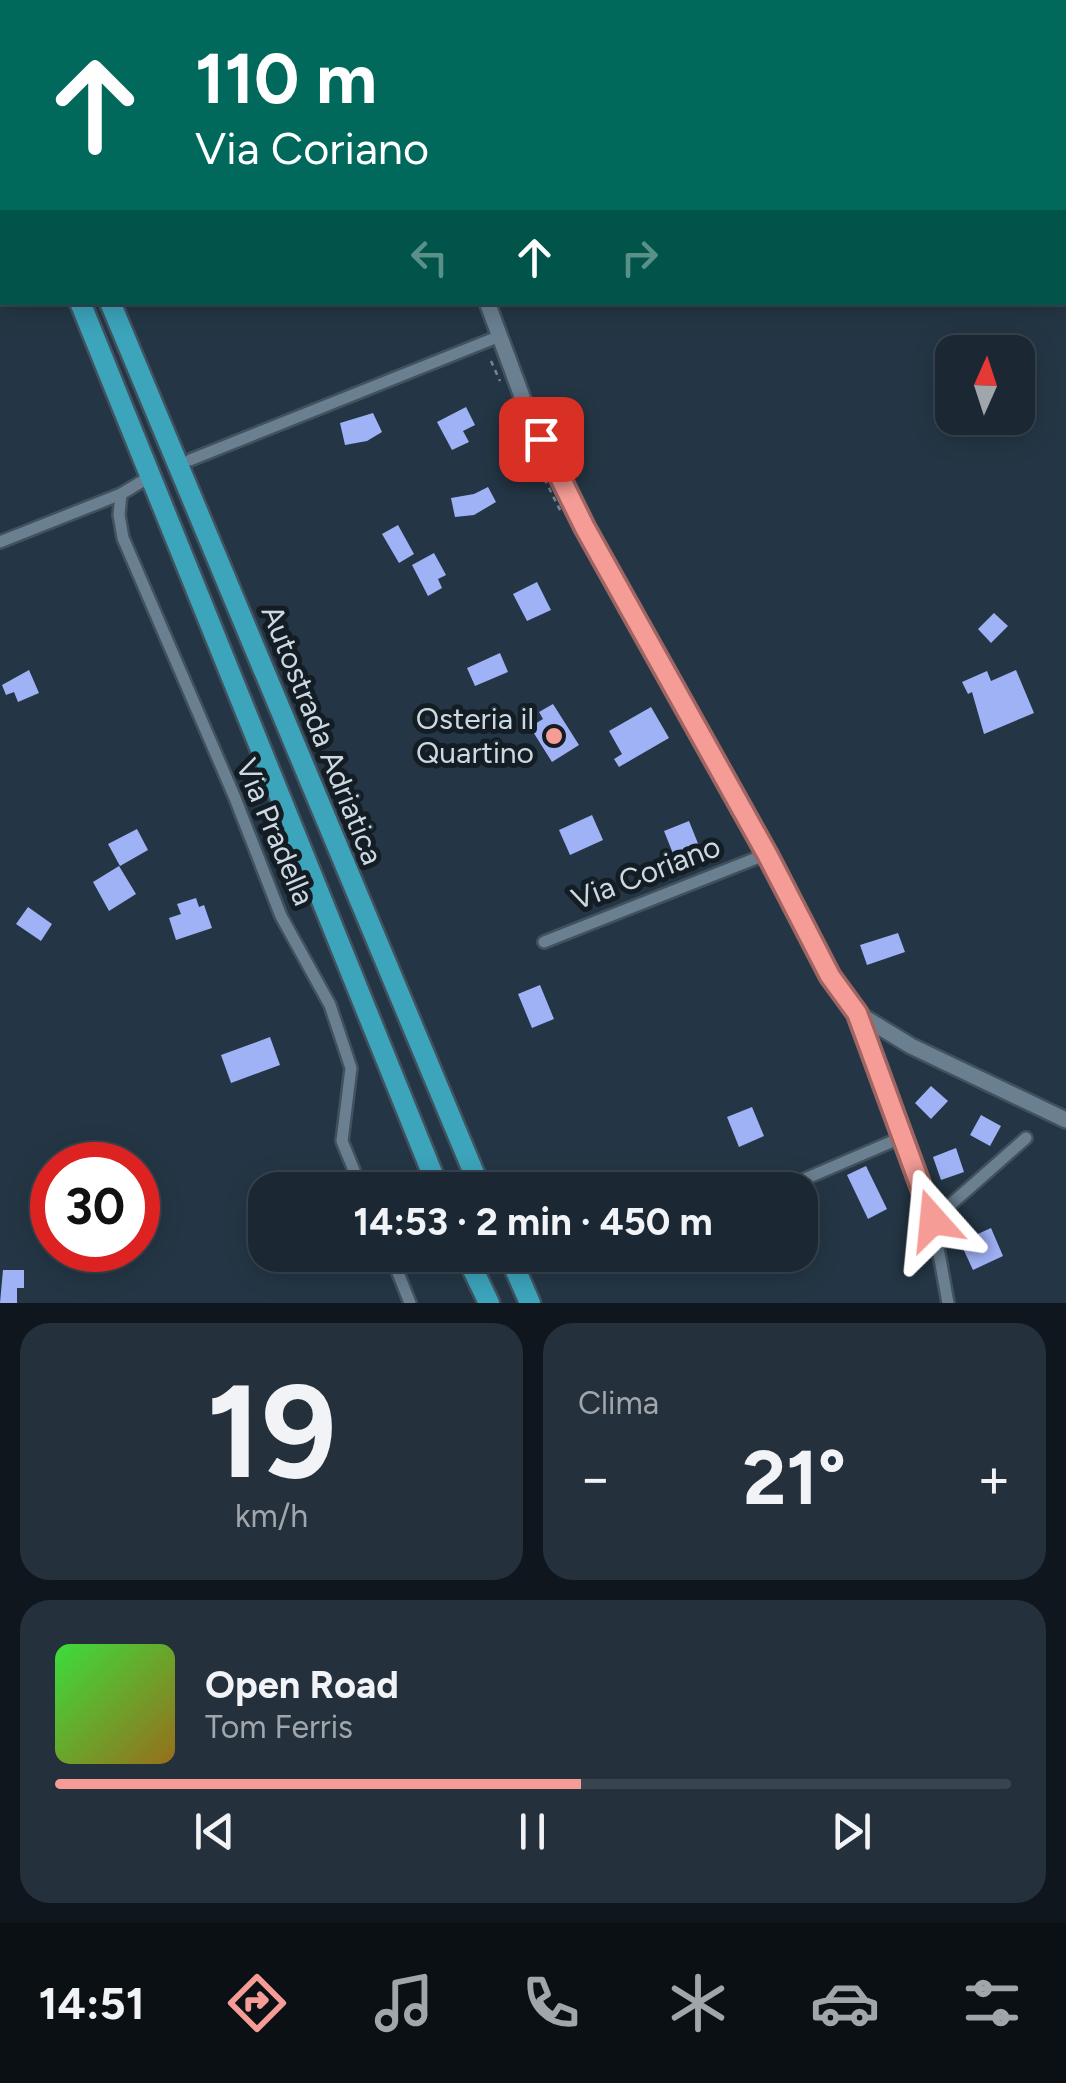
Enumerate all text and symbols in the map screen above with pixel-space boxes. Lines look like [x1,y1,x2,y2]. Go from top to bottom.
text: 110 m [195,36,377,121]
icon: ahead [30,40,160,170]
text: Via Coriano [195,121,429,175]
icon: left [402,230,457,285]
icon: ahead [507,230,562,285]
icon: right [612,230,667,285]
north arrow [935,335,1035,435]
map controls [935,335,1035,435]
pin [499,397,584,482]
icon: arrive [514,412,569,467]
street label: Autostrada Adriatica [253,600,391,870]
place label: Osteria il Quartino [416,700,534,771]
marker: Osteria il Quartino [543,725,565,747]
street label: Via Pradella [228,753,323,911]
street label: Via Coriano [566,827,725,918]
speed limit sign: 30 [30,1142,160,1272]
position arrow [881,1168,985,1272]
text: 14:53 · 2 min · 450 m [353,1199,713,1245]
text: 19 [206,1354,337,1510]
text: Clima [578,1384,659,1422]
text: 21° [743,1433,846,1523]
text: − [578,1445,612,1511]
text: + [977,1445,1011,1511]
text: km/h [235,1497,308,1535]
text: Open Road [205,1662,399,1708]
text: Tom Ferris [205,1708,353,1746]
icon: previous [187,1804,242,1859]
icon: pause [505,1804,560,1859]
icon: next [824,1804,879,1859]
icon: directions [222,1968,292,2038]
icon: music [369,1968,439,2038]
icon: phone [516,1968,586,2038]
icon: climate [663,1968,733,2038]
icon: car [810,1968,880,2038]
icon: filters [957,1968,1027,2038]
text: 14:51 [39,1976,145,2030]

